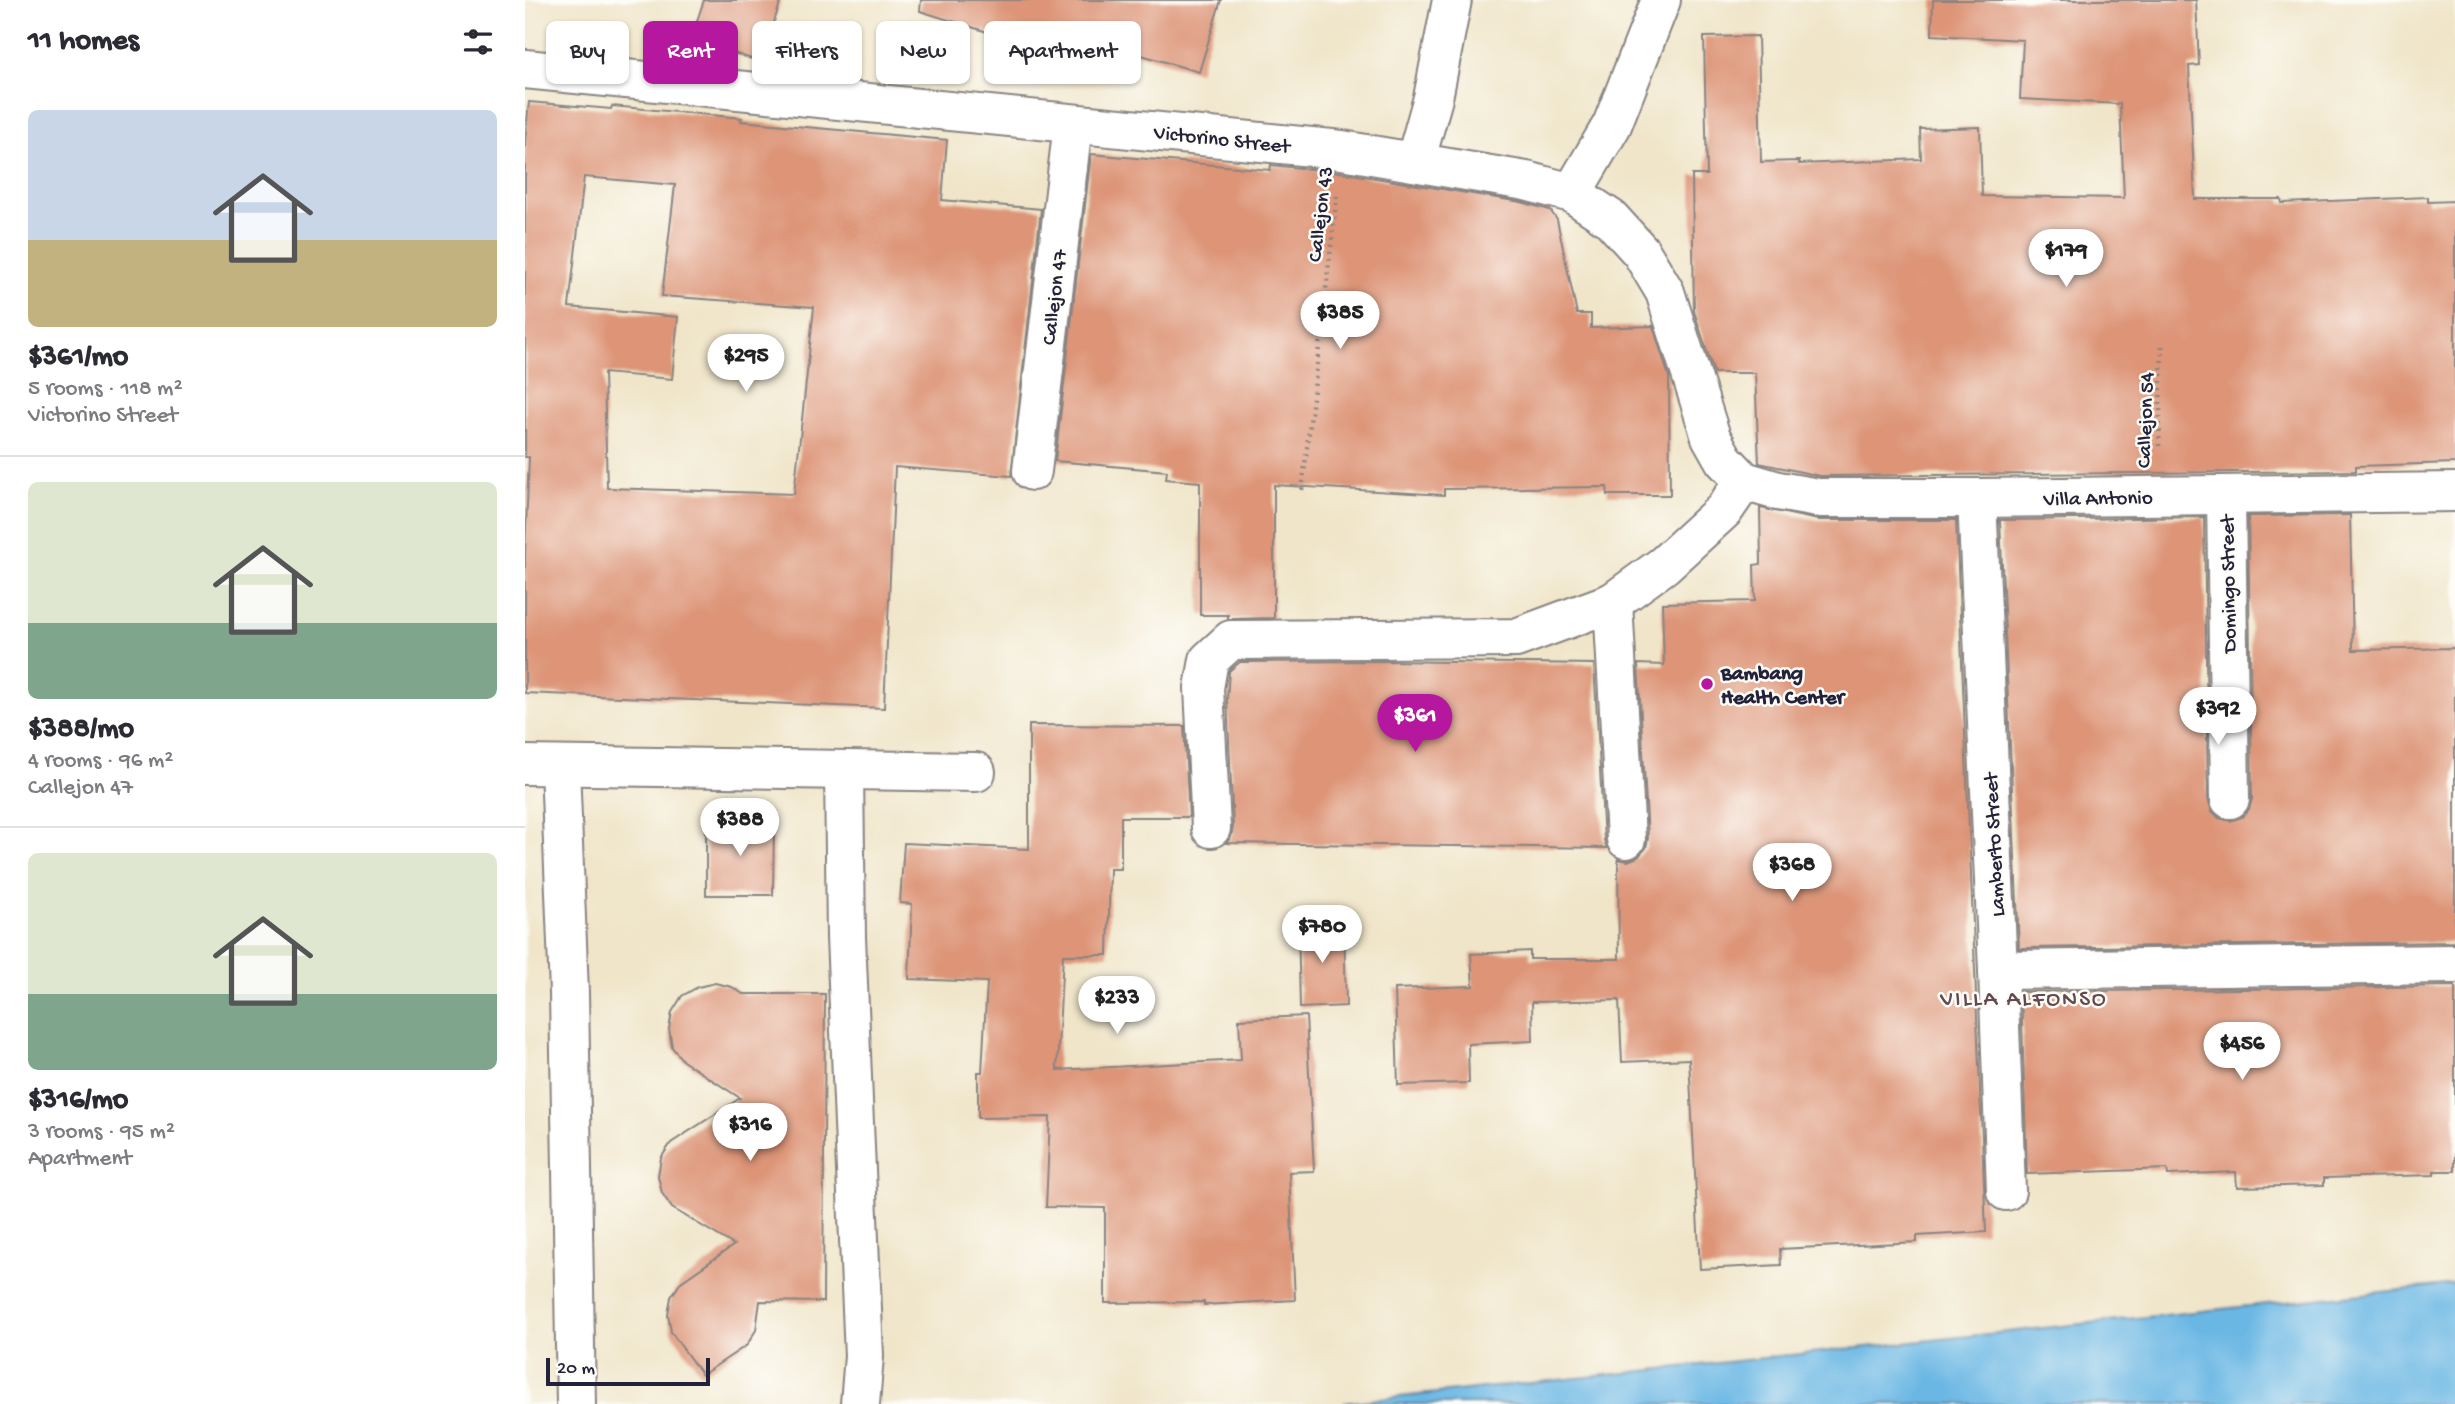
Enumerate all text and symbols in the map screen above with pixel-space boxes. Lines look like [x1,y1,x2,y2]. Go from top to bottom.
chip: Buy [546,21,629,84]
chip: Rent [643,21,738,84]
chip: Filters [752,21,862,84]
chip: New [876,21,970,84]
chip: Apartment [984,21,1141,84]
icon: filters [459,23,497,61]
text: 11 homes [28,25,139,60]
street label: Victorino Street [1151,122,1293,161]
icon: home [200,155,326,281]
street label: Callejon 43 [1304,165,1341,264]
pin: $179 [2025,230,2107,289]
text: $179 [2044,238,2088,265]
street label: Callejon 47 [1038,247,1075,347]
pin: $385 [1299,292,1381,351]
text: $385 [1317,300,1363,327]
pin: $295 [705,334,787,394]
text: $361/mo [28,341,128,376]
text: $295 [723,343,769,370]
street label: Callejon 54 [2133,372,2162,469]
text: 5 rooms · 118 m² [28,376,183,403]
text: Victorino Street [28,403,178,430]
street label: Villa Antonio [2042,487,2153,514]
street label: Domingo Street [2217,512,2244,655]
icon: home [200,527,326,653]
place label: Bambang Health Center [1720,663,1847,712]
marker: Bambang Health Center [1699,676,1715,692]
pin: $392 [2177,688,2259,747]
pin: $361 [1374,694,1456,754]
text: $392 [2195,696,2241,723]
text: $361 [1393,703,1437,730]
text: $388/mo [28,713,134,748]
text: 4 rooms · 96 m² [28,748,173,775]
street label: Lamberto Street [1980,770,2013,917]
text: Callejon 47 [28,775,133,802]
pin: $388 [699,798,781,858]
text: $388 [716,807,764,834]
pin: $368 [1751,844,1833,903]
text: $368 [1769,852,1815,879]
icon: home [200,898,326,1024]
pin: $780 [1281,906,1363,965]
text: $780 [1298,914,1346,941]
pin: $233 [1076,976,1158,1036]
text: $233 [1094,985,1140,1012]
district label: VILLA ALFONSO [1939,987,2108,1014]
pin: $456 [2201,1023,2283,1082]
text: $456 [2220,1031,2264,1058]
text: $316/mo [28,1084,128,1119]
pin: $316 [709,1104,791,1163]
text: $316 [728,1112,772,1139]
text: 3 rooms · 95 m² [28,1119,175,1146]
text: Apartment [28,1146,132,1173]
scale bar [546,1355,711,1387]
text: 20 m [557,1358,595,1381]

